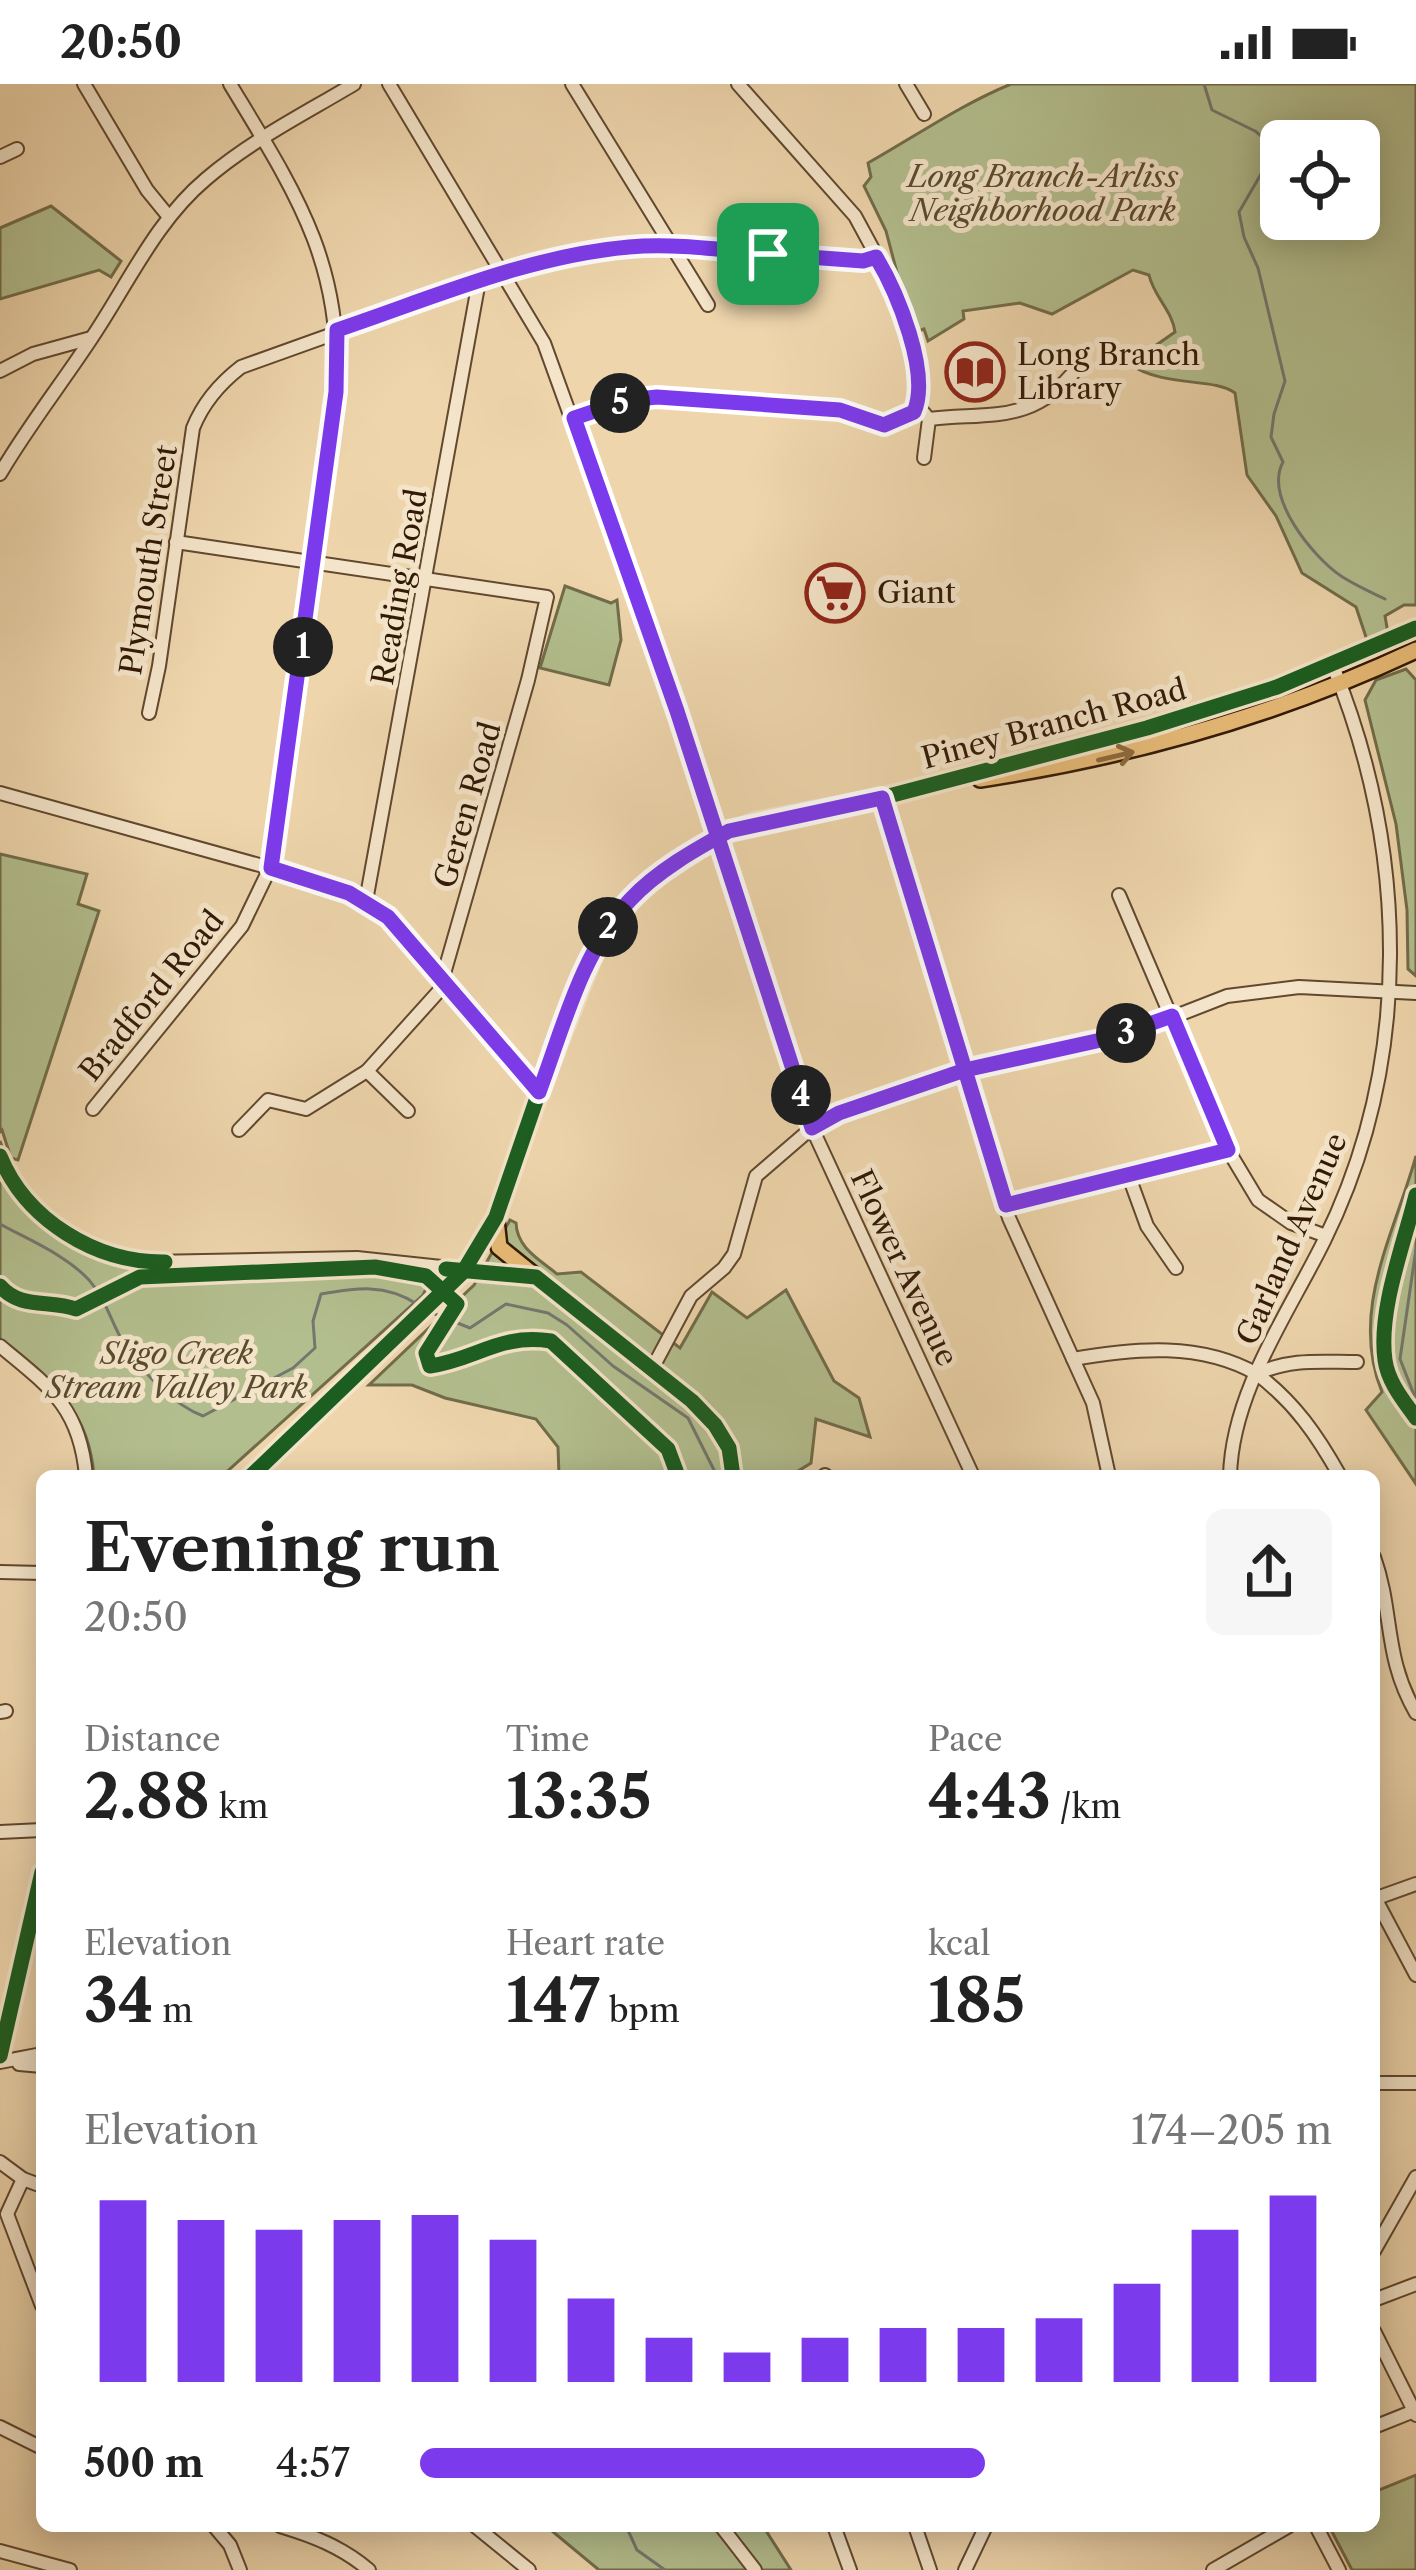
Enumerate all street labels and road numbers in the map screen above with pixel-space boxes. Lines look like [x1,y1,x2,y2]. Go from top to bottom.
street label: Plymouth Street [112,442,185,678]
street label: Reading Road [364,486,435,688]
street label: Piney Branch Road [918,670,1190,777]
street label: Geren Road [426,718,509,892]
street label: Bradford Road [72,903,232,1088]
street label: Garland Avenue [1228,1127,1355,1350]
street label: Flower Avenue [843,1164,966,1372]

